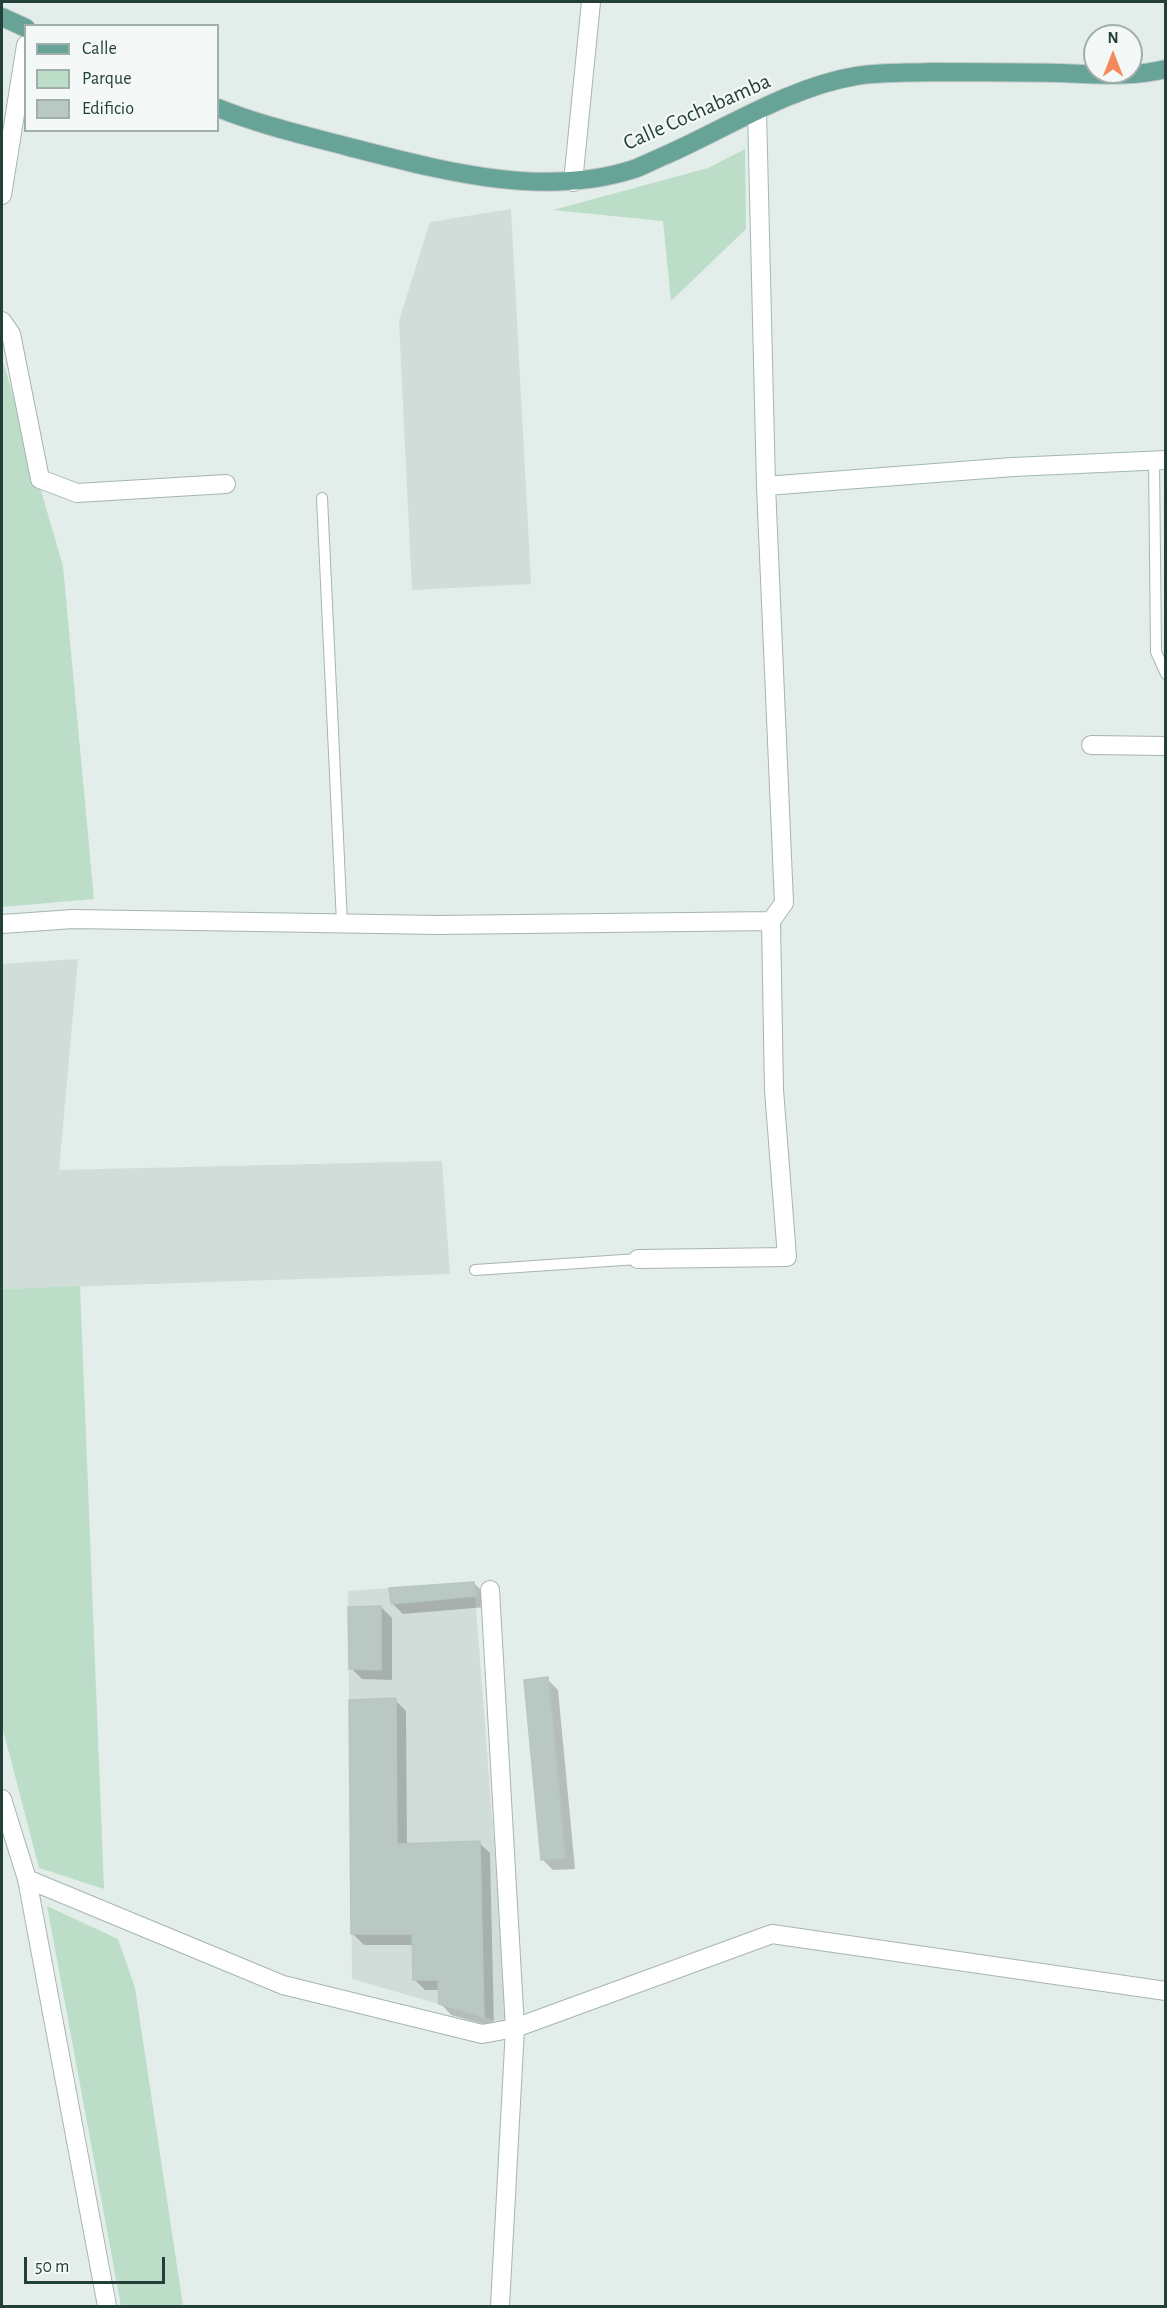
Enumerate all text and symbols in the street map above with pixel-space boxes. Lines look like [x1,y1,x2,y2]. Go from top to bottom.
legend [24,24,219,132]
north arrow [1083,24,1143,84]
text: N [1107,30,1119,46]
text: Calle [82,40,117,58]
street label: Calle Cochabamba [619,68,775,156]
text: Parque [82,70,131,88]
text: Edificio [82,100,134,118]
scale bar [27,2245,168,2283]
text: 50 m [35,2258,69,2276]

